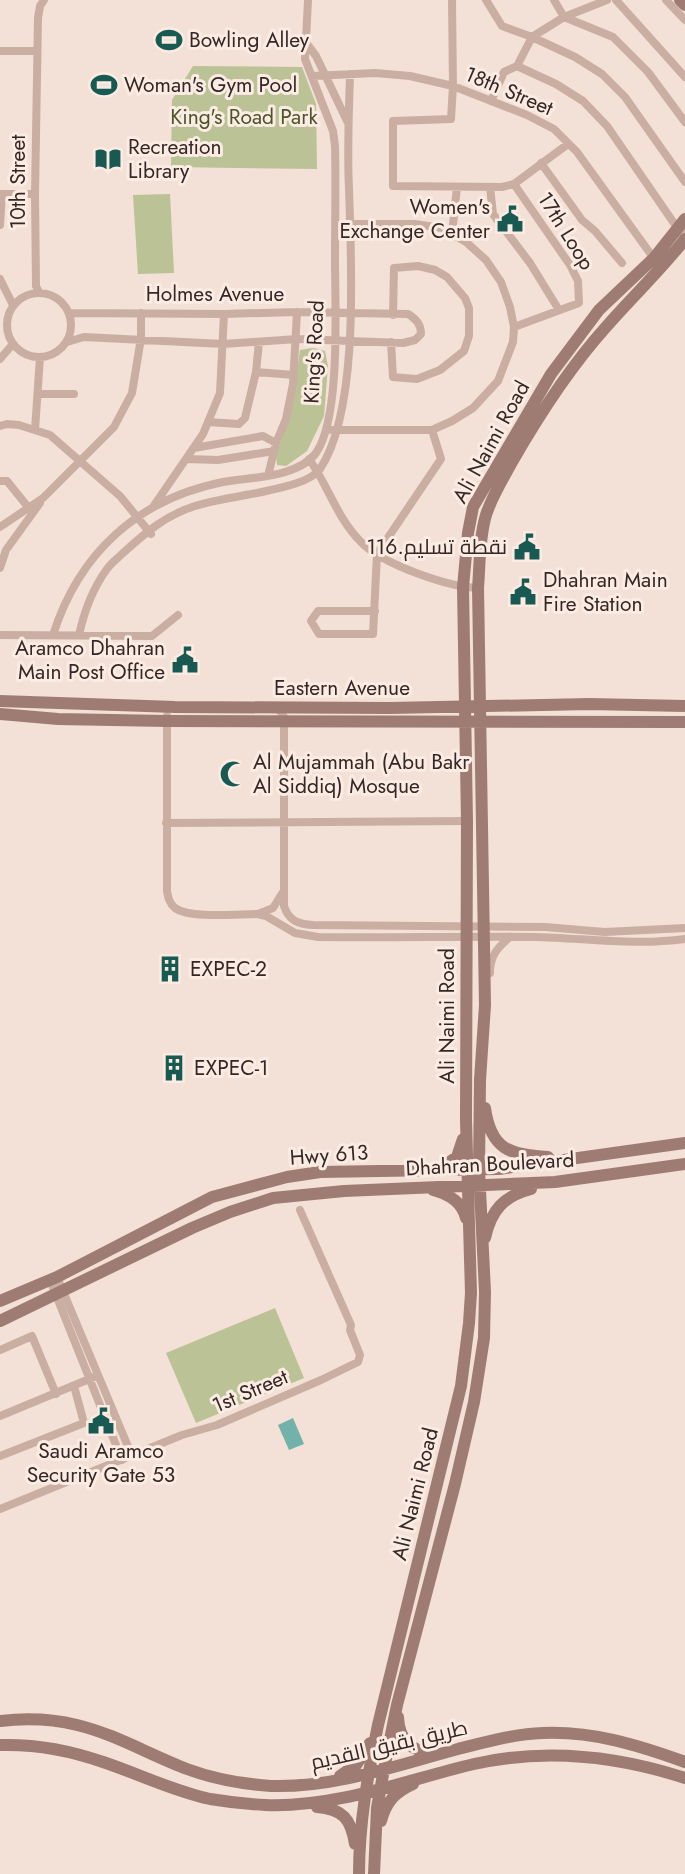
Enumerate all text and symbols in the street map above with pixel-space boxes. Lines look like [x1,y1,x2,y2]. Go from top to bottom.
sports icon: Bowling Alley [154,25,184,55]
place label: Bowling Alley [189,25,310,55]
street label: 18th Street [460,59,558,123]
sports icon: Woman's Gym Pool [89,70,119,100]
place label: Woman's Gym Pool [124,70,297,100]
park label: King's Road Park [170,102,318,132]
place label: Recreation Library [128,132,221,186]
street label: 10th Street [3,135,33,229]
library icon: Recreation Library [93,144,123,174]
street label: 17th Loop [530,186,602,276]
place label: Women's Exchange Center [339,192,491,246]
public building icon: Women's Exchange Center [495,204,525,234]
street label: Holmes Avenue [146,279,285,309]
street label: King's Road [296,299,332,405]
street label: Ali Naimi Road [445,375,537,509]
place label: نقطة تسليم.116 [366,532,507,562]
public building icon: نقطة تسليم.116 [512,532,542,562]
place label: Dhahran Main Fire Station [543,565,668,619]
public building icon: Dhahran Main Fire Station [508,577,538,607]
place label: Aramco Dhahran Main Post Office [15,633,165,687]
public building icon: Aramco Dhahran Main Post Office [170,645,200,675]
street label: Eastern Avenue [274,673,410,703]
place label: Al Mujammah (Abu Bakr Al Siddiq) Mosque [253,747,470,801]
mosque icon: Al Mujammah (Abu Bakr Al Siddiq) Mosque [218,759,248,789]
street label: Ali Naimi Road [432,948,462,1084]
building icon: EXPEC-2 [155,954,185,984]
place label: EXPEC-2 [190,954,267,984]
building icon: EXPEC-1 [159,1053,189,1083]
place label: EXPEC-1 [194,1053,269,1083]
street label: Hwy 613 [289,1137,369,1173]
street label: Dhahran Boulevard [405,1145,575,1183]
street label: 1st Street [208,1362,292,1420]
public building icon: Saudi Aramco Security Gate 53 [86,1406,116,1436]
street label: Ali Naimi Road [384,1425,446,1563]
place label: Saudi Aramco Security Gate 53 [27,1436,175,1490]
street label: طريق بقيق القديم [308,1712,470,1778]

